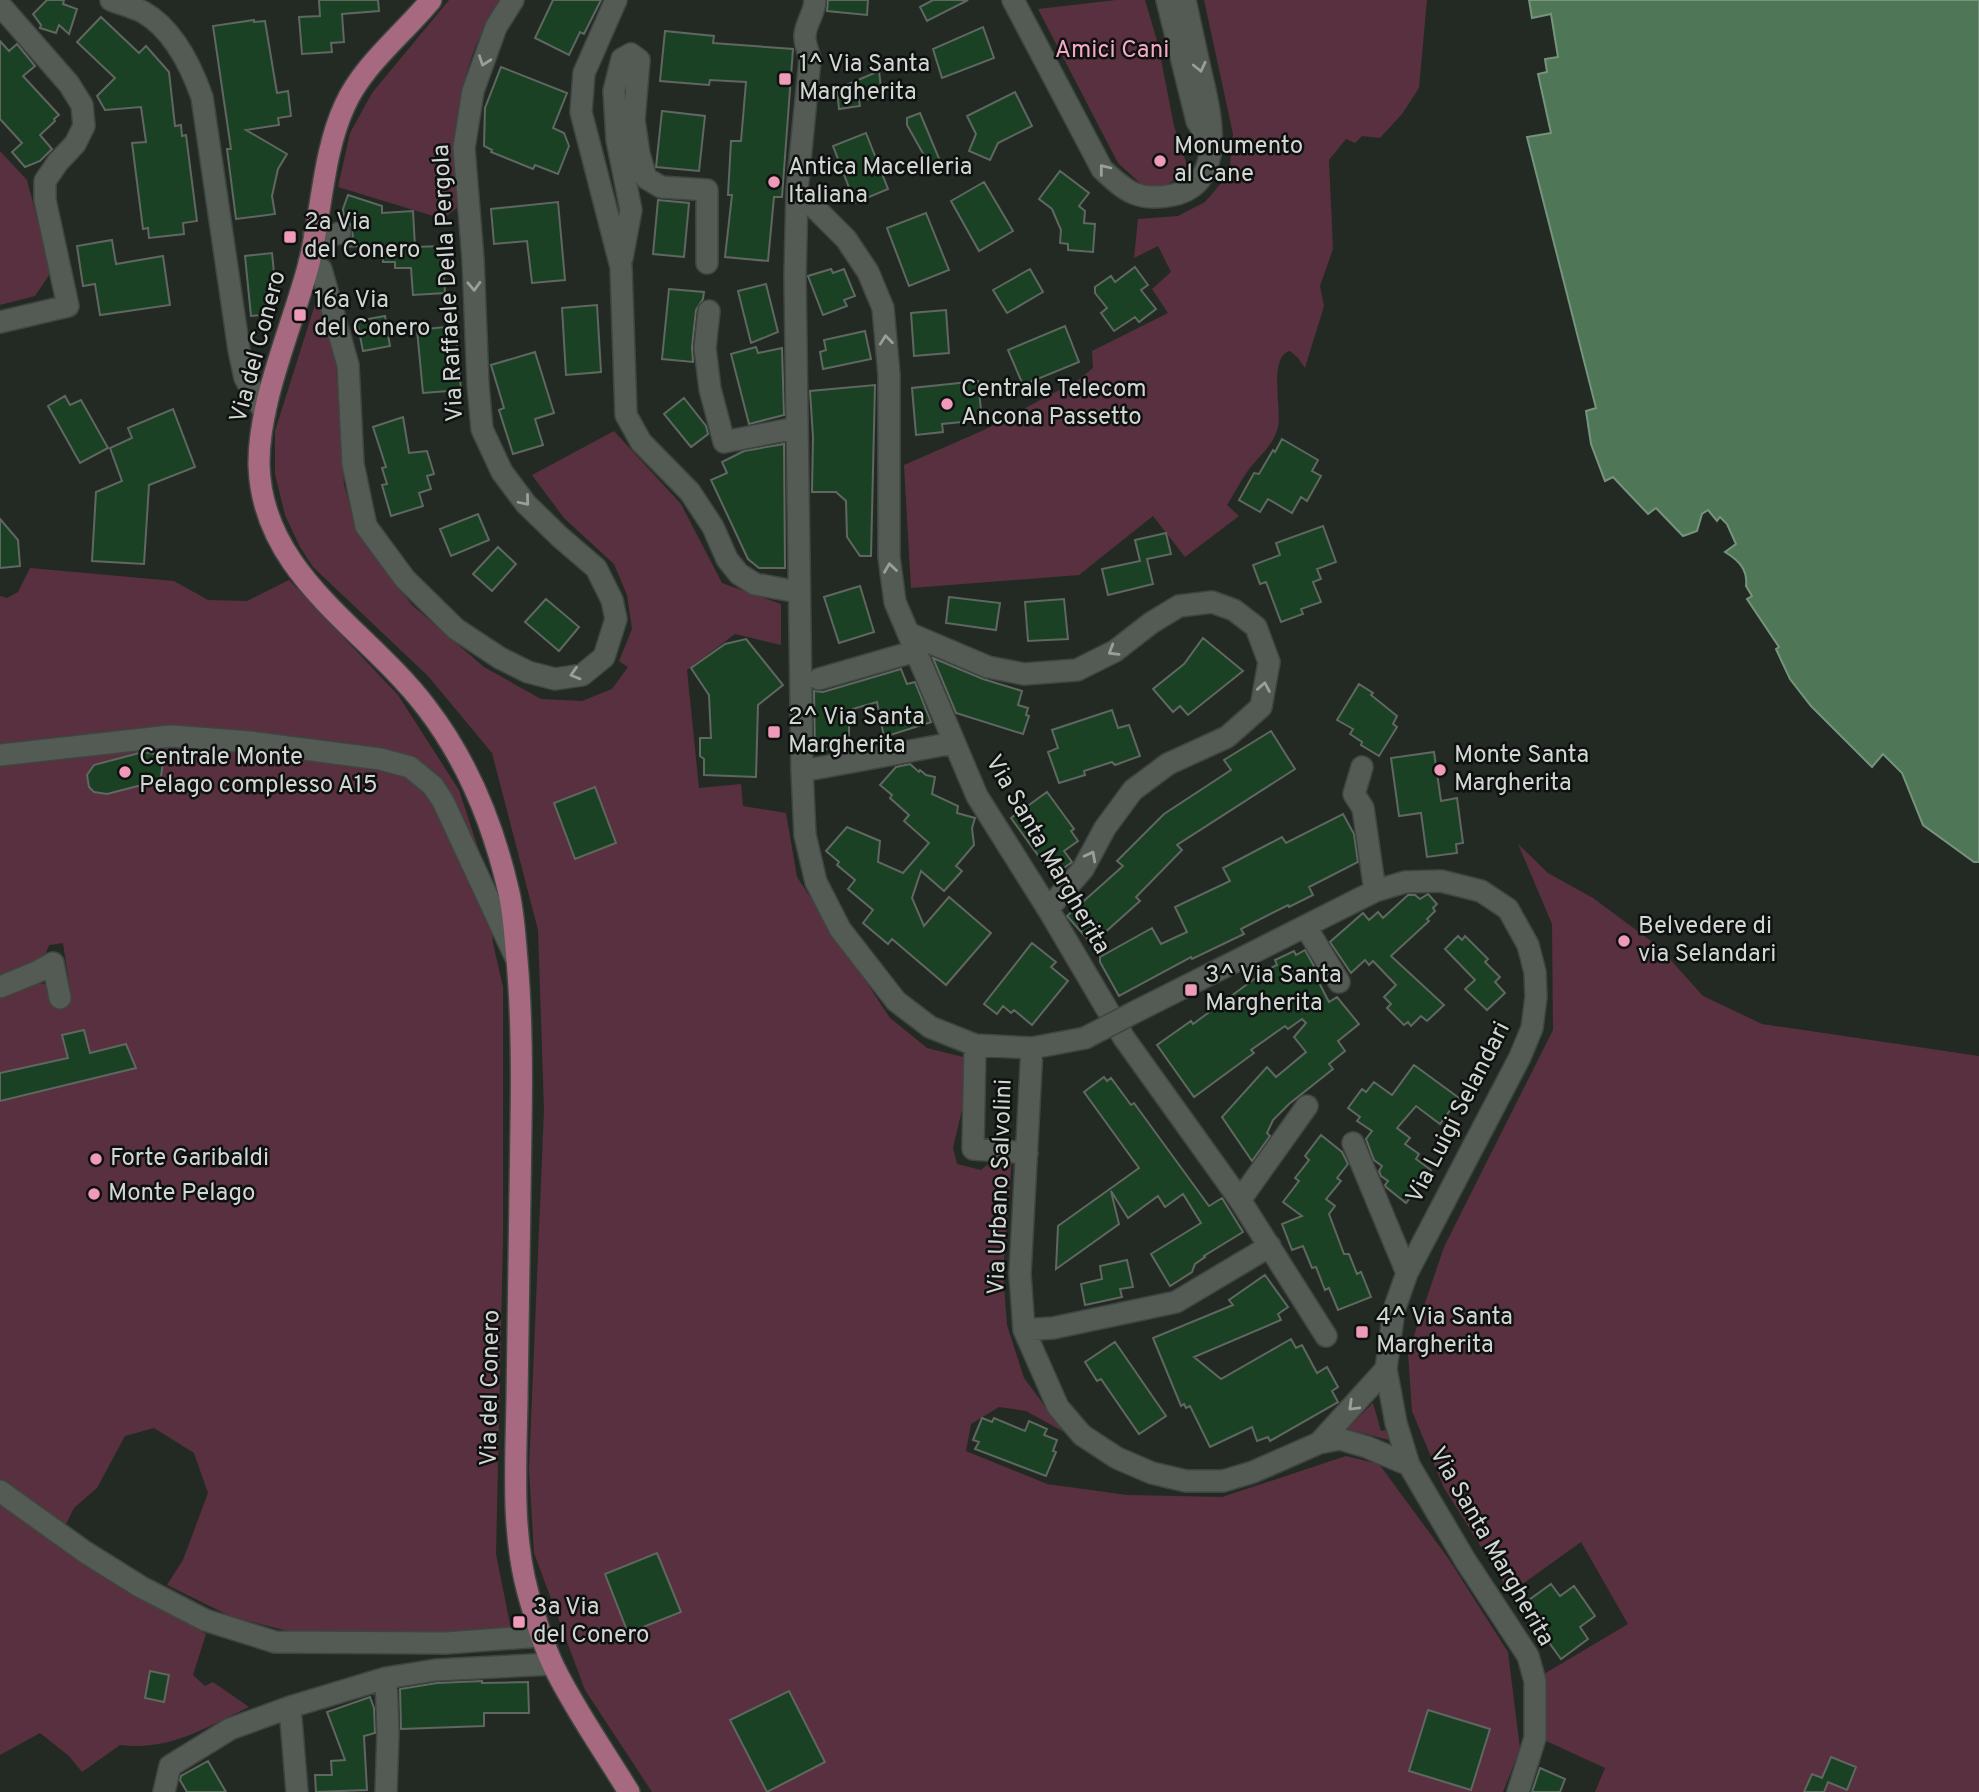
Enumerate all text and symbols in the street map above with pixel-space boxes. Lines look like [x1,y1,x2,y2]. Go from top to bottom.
park label: Amici Cani [1055,36,1169,66]
place label: 1^ Via Santa Margherita [799,50,930,108]
one-way arrow [478,55,492,67]
one-way arrow [1192,61,1206,73]
marker: 1^ Via Santa Margherita [777,71,793,87]
place label: Monumento al Cane [1174,132,1303,190]
street label: Via Raffaele Della Pergola [427,143,471,423]
place label: Antica Macelleria Italiana [788,153,973,211]
marker: Monumento al Cane [1152,153,1168,169]
one-way arrow [1100,165,1113,177]
marker: Antica Macelleria Italiana [766,174,782,190]
place label: 2a Via del Conero [304,208,420,266]
marker: 2a Via del Conero [282,229,298,245]
street label: Via del Conero [224,268,294,426]
one-way arrow [467,281,482,292]
place label: 16a Via del Conero [314,286,430,344]
marker: 16a Via del Conero [292,307,308,323]
one-way arrow [879,335,894,346]
place label: Centrale Telecom Ancona Passetto [961,375,1147,433]
marker: Centrale Telecom Ancona Passetto [939,396,955,412]
one-way arrow [517,493,529,506]
one-way arrow [883,562,898,573]
one-way arrow [1108,643,1121,656]
one-way arrow [569,666,581,681]
one-way arrow [1256,681,1271,693]
place label: 2^ Via Santa Margherita [788,703,925,761]
marker: 2^ Via Santa Margherita [766,724,782,740]
place label: Monte Santa Margherita [1454,741,1589,799]
place label: Centrale Monte Pelago complesso A15 [139,743,378,801]
street label: Via Santa Margherita [978,750,1116,960]
marker: Monte Santa Margherita [1432,762,1448,778]
marker: Centrale Monte Pelago complesso A15 [117,764,133,780]
one-way arrow [1082,850,1096,863]
place label: Belvedere di via Selandari [1638,912,1776,970]
marker: Belvedere di via Selandari [1616,933,1632,949]
place label: 3^ Via Santa Margherita [1205,961,1342,1019]
marker: 3^ Via Santa Margherita [1183,982,1199,998]
street label: Via Luigi Selandari [1400,1017,1518,1209]
street label: Via Urbano Salvolini [982,1078,1020,1296]
place label: Forte Garibaldi [110,1144,269,1174]
marker: Forte Garibaldi [88,1151,104,1167]
place label: Monte Pelago [108,1179,255,1209]
marker: Monte Pelago [86,1186,102,1202]
place label: 4^ Via Santa Margherita [1376,1303,1513,1361]
street label: Via del Conero [475,1310,507,1466]
marker: 4^ Via Santa Margherita [1354,1324,1370,1340]
one-way arrow [1348,1398,1361,1411]
street label: Via Santa Margherita [1422,1442,1560,1652]
place label: 3a Via del Conero [533,1593,649,1651]
marker: 3a Via del Conero [511,1614,527,1630]

